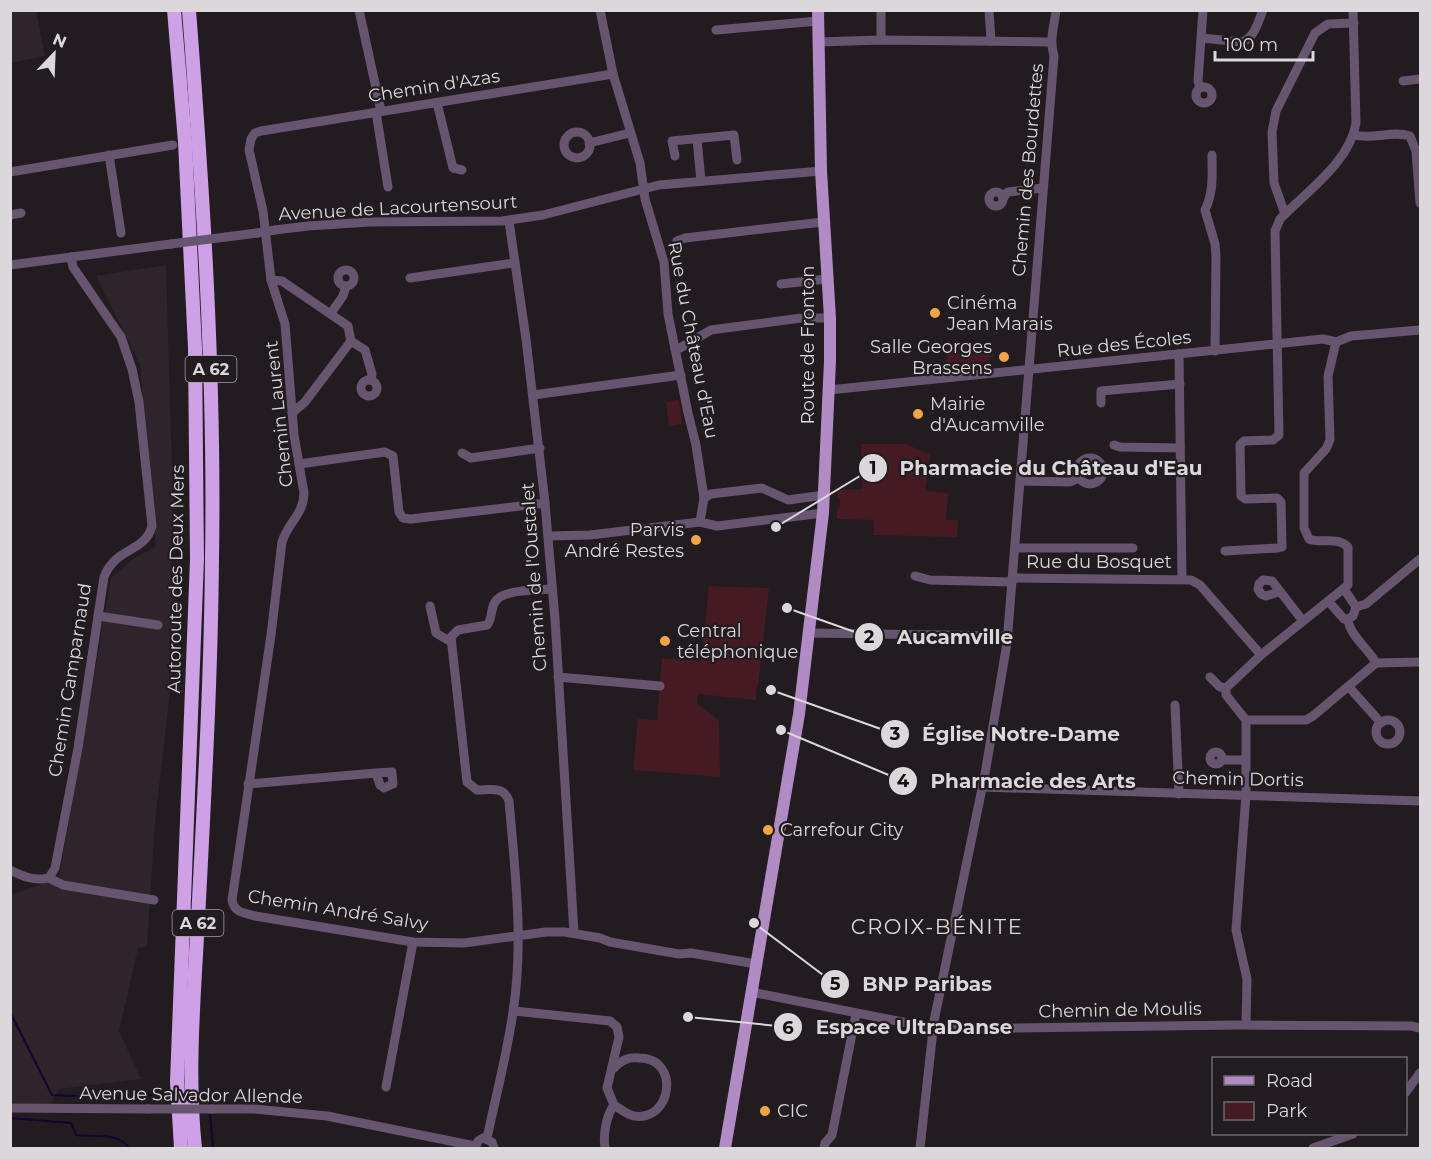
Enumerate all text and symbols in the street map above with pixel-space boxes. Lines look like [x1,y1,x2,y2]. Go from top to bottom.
north arrow [24,24,84,84]
scale bar [1215,24,1312,62]
text: N [50,29,69,52]
text: 100 m [1224,34,1278,56]
street label: Chemin des Bourdettes [1008,62,1048,278]
street label: Chemin d'Azas [367,65,502,107]
street label: Avenue de Lacourtensourt [278,191,518,225]
street label: Rue du Château d'Eau [663,239,723,441]
street label: Route de Fronton [797,266,819,424]
place label: Cinéma Jean Marais [946,292,1053,335]
marker: Cinéma Jean Marais [928,306,942,320]
street label: Rue des Écoles [1056,326,1192,362]
place label: Salle Georges Brassens [870,336,992,379]
street label: Chemin Laurent [260,340,298,488]
marker: Salle Georges Brassens [997,350,1011,364]
road number: A 62 [186,356,236,382]
place label: Mairie d'Aucamville [930,393,1045,436]
marker: Mairie d'Aucamville [911,407,925,421]
callout: Pharmacie du Château d'Eau [858,449,1215,487]
text: Pharmacie du Château d'Eau [900,456,1202,480]
text: 1 [869,457,877,479]
street label: Autoroute des Deux Mers [163,464,189,694]
street label: Chemin de l'Oustalet [516,482,552,672]
place label: Parvis André Restes [565,519,684,562]
marker: Parvis André Restes [689,533,703,547]
street label: Rue du Bosquet [1026,551,1172,573]
street label: Chemin Camparnaud [44,582,96,778]
callout: Aucamville [854,618,1025,656]
place label: Central téléphonique [677,620,799,663]
text: Aucamville [896,625,1013,649]
text: 2 [864,626,875,648]
marker: Central téléphonique [658,634,672,648]
callout: Église Notre-Dame [880,715,1132,753]
text: Église Notre-Dame [922,722,1120,746]
text: 3 [889,723,901,745]
callout: Pharmacie des Arts [888,762,1147,800]
street label: Chemin Dortis [1172,767,1304,791]
text: Pharmacie des Arts [930,769,1136,793]
text: 4 [897,770,910,792]
place label: Carrefour City [780,819,904,841]
marker: Carrefour City [761,823,775,837]
street label: Chemin André Salvy [246,885,430,935]
road number: A 62 [172,910,224,936]
district label: CROIX-BÉNITE [851,914,1023,939]
callout: BNP Paribas [820,965,1004,1003]
text: BNP Paribas [862,972,992,996]
text: 5 [830,973,841,995]
street label: Chemin de Moulis [1038,998,1202,1022]
callout: Espace UltraDanse [773,1008,1024,1046]
text: Espace UltraDanse [816,1015,1012,1039]
text: 6 [782,1017,794,1039]
legend [1212,1057,1407,1135]
text: Road [1266,1070,1313,1092]
street label: Avenue Salvador Allende [79,1082,303,1108]
place label: CIC [777,1100,808,1122]
text: Park [1266,1100,1307,1122]
marker: CIC [758,1104,772,1118]

